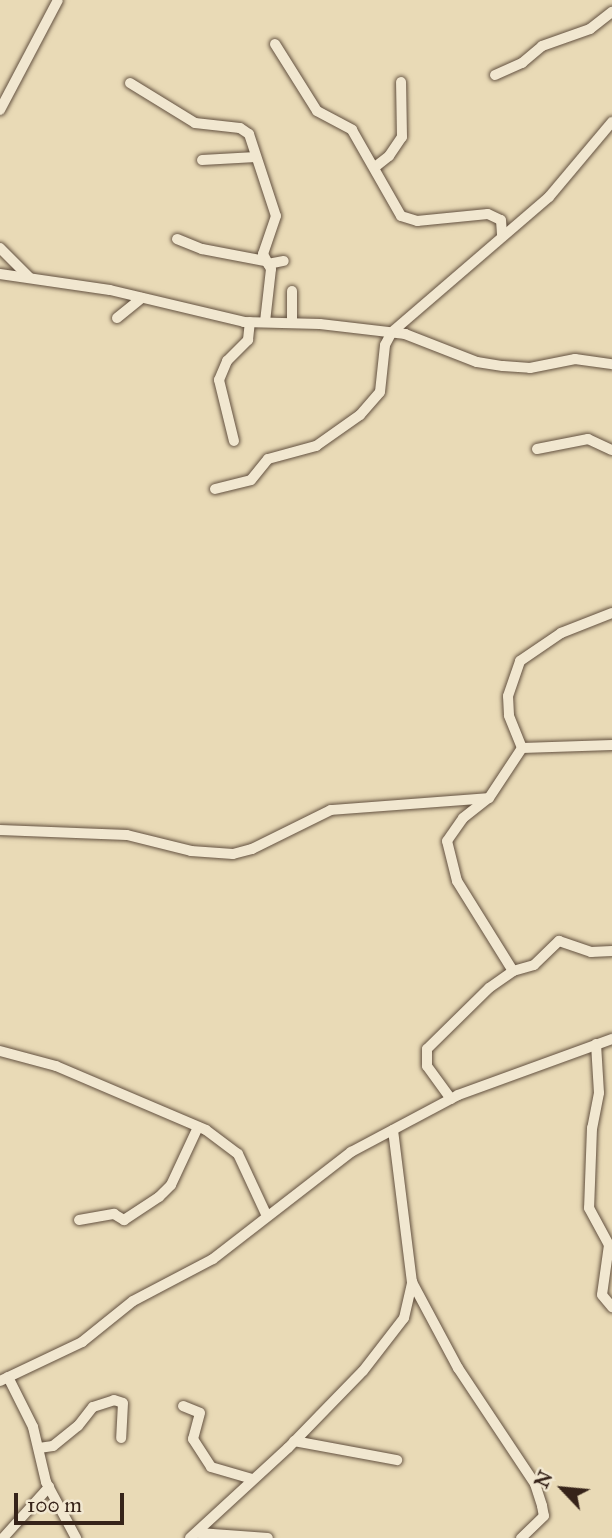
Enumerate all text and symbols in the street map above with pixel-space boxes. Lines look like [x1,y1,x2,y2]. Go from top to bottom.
north arrow [528,1454,598,1524]
text: N [530,1467,558,1492]
scale bar [18,1478,128,1522]
text: 100 m [27,1492,82,1518]

